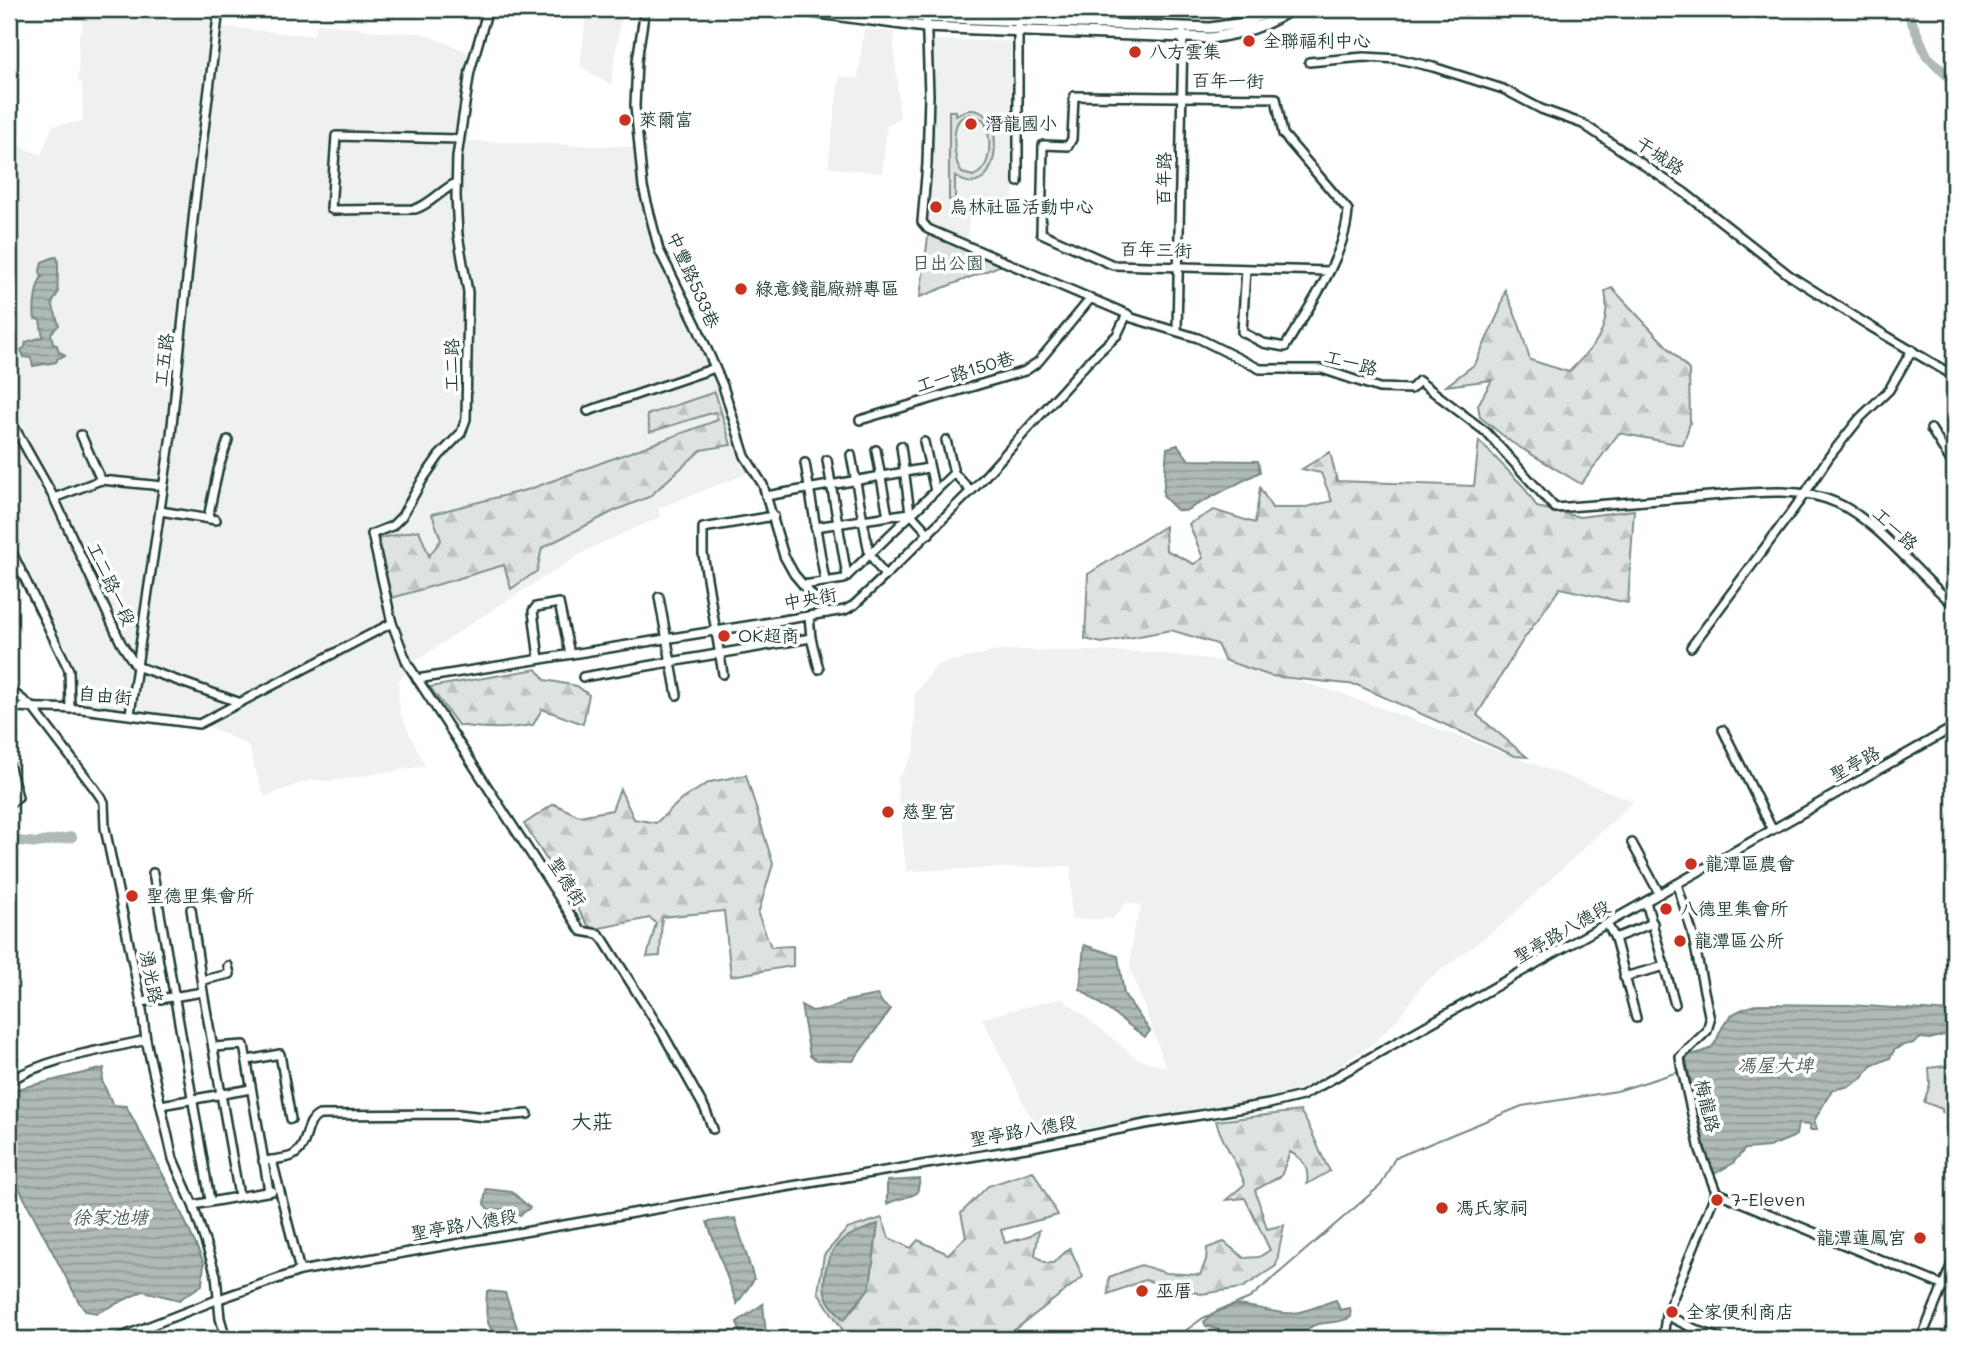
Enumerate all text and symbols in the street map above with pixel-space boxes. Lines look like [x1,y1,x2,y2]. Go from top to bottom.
place label: 全聯福利中心 [1263,28,1371,52]
marker: 全聯福利中心 [1241,33,1257,49]
place label: 八方雲集 [1149,39,1221,63]
marker: 八方雲集 [1127,44,1143,60]
street label: 百年一街 [1192,67,1264,93]
place label: 萊爾富 [639,107,693,131]
place label: 潛龍國小 [985,111,1057,135]
marker: 萊爾富 [617,112,633,128]
marker: 潛龍國小 [963,116,979,132]
street label: 干城路 [1631,130,1690,180]
street label: 百年路 [1151,152,1175,206]
place label: 烏林社區活動中心 [950,194,1094,218]
marker: 烏林社區活動中心 [928,199,944,215]
street label: 中豐路533巷 [662,227,726,332]
street label: 百年三街 [1120,236,1192,262]
park label: 日出公園 [912,250,984,274]
place label: 綠意錢龍廠辦專區 [755,276,899,300]
marker: 綠意錢龍廠辦專區 [733,281,749,297]
street label: 工五路 [148,332,178,388]
street label: 工二路 [439,338,463,392]
street label: 工一路 [1322,343,1380,381]
street label: 工一路150巷 [913,345,1017,397]
street label: 工一路 [1868,501,1924,555]
street label: 工二路一段 [82,538,142,629]
street label: 中央街 [781,582,838,615]
place label: OK超商 [738,623,799,647]
marker: OK超商 [716,628,732,644]
street label: 自由街 [77,681,133,709]
street label: 聖亭路 [1825,740,1884,787]
place label: 慈聖宮 [902,799,956,823]
marker: 慈聖宮 [880,804,896,820]
place label: 龍潭區農會 [1705,851,1795,875]
street label: 聖德街 [543,852,593,911]
marker: 龍潭區農會 [1683,856,1699,872]
place label: 聖德里集會所 [146,883,254,907]
marker: 聖德里集會所 [124,888,140,904]
street label: 聖亭路八德段 [1509,894,1614,969]
place label: 八德里集會所 [1680,896,1788,920]
marker: 八德里集會所 [1658,901,1674,917]
place label: 龍潭區公所 [1694,928,1784,952]
marker: 龍潭區公所 [1672,933,1688,949]
street label: 湧光路 [135,948,169,1006]
water label: 馮屋大埤 [1737,1052,1815,1077]
street label: 梅龍路 [1690,1077,1726,1135]
district label: 大莊 [571,1107,613,1134]
street label: 聖亭路八德段 [968,1109,1078,1151]
place label: 7-Eleven [1731,1187,1805,1211]
marker: 7-Eleven [1709,1192,1725,1208]
place label: 馮氏家祠 [1456,1195,1528,1219]
marker: 馮氏家祠 [1434,1200,1450,1216]
street label: 聖亭路八德段 [409,1203,519,1245]
water label: 徐家池塘 [72,1204,150,1229]
place label: 龍潭蓮鳳宮 [1816,1225,1906,1249]
marker: 龍潭蓮鳳宮 [1912,1230,1928,1246]
place label: 巫厝 [1156,1278,1192,1302]
marker: 巫厝 [1134,1283,1150,1299]
place label: 全家便利商店 [1686,1299,1794,1323]
marker: 全家便利商店 [1664,1304,1680,1320]

